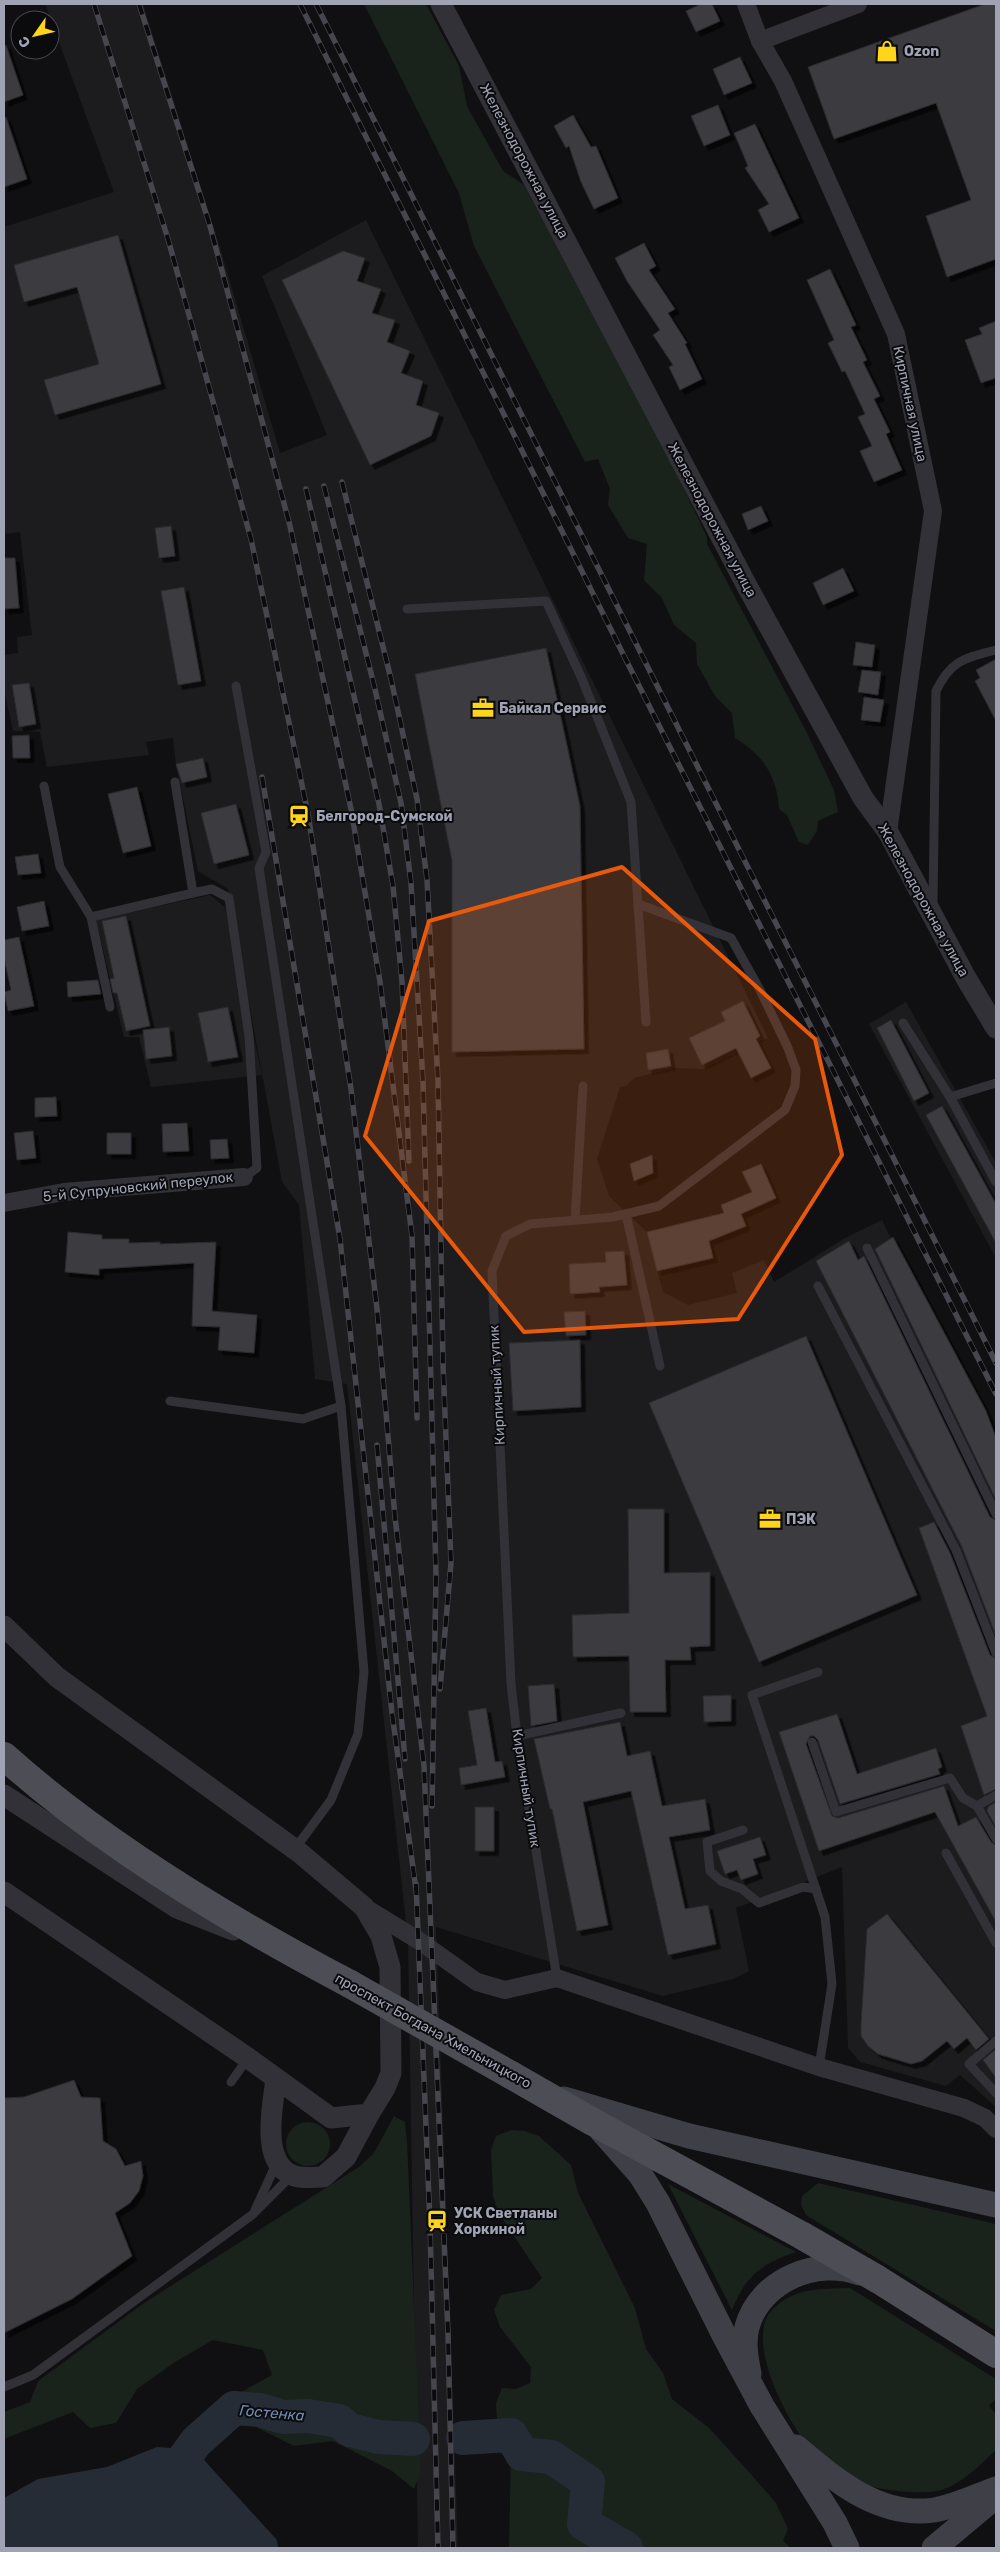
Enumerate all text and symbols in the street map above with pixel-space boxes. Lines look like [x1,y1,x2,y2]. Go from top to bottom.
north arrow [10,10,60,60]
text: С [15,33,34,51]
shop icon: Ozon [874,38,900,64]
place label: Ozon [904,43,939,60]
street label: Железнодорожная улица [476,81,572,241]
street label: Кирпичная улица [889,345,931,463]
street label: Железнодорожная улица [664,440,760,600]
office icon: Байкал Сервис [470,695,496,721]
place label: Байкал Сервис [499,700,607,717]
station icon: Белгород-Сумской [286,803,312,829]
place label: Белгород-Сумской [316,808,453,825]
street label: Железнодорожная улица [874,820,972,980]
street label: 5-й Супруновский переулок [42,1169,234,1205]
street label: Кирпичный тупик [485,1324,509,1445]
office icon: ПЭК [757,1506,783,1532]
place label: ПЭК [786,1511,816,1528]
street label: Кирпичный тупик [508,1727,544,1849]
street label: проспект Богдана Хмельницкого [332,1970,534,2092]
place label: УСК Светланы Хоркиной [454,2205,557,2238]
station icon: УСК Светланы Хоркиной [424,2208,450,2234]
water label: Гостенка [239,2401,305,2425]

